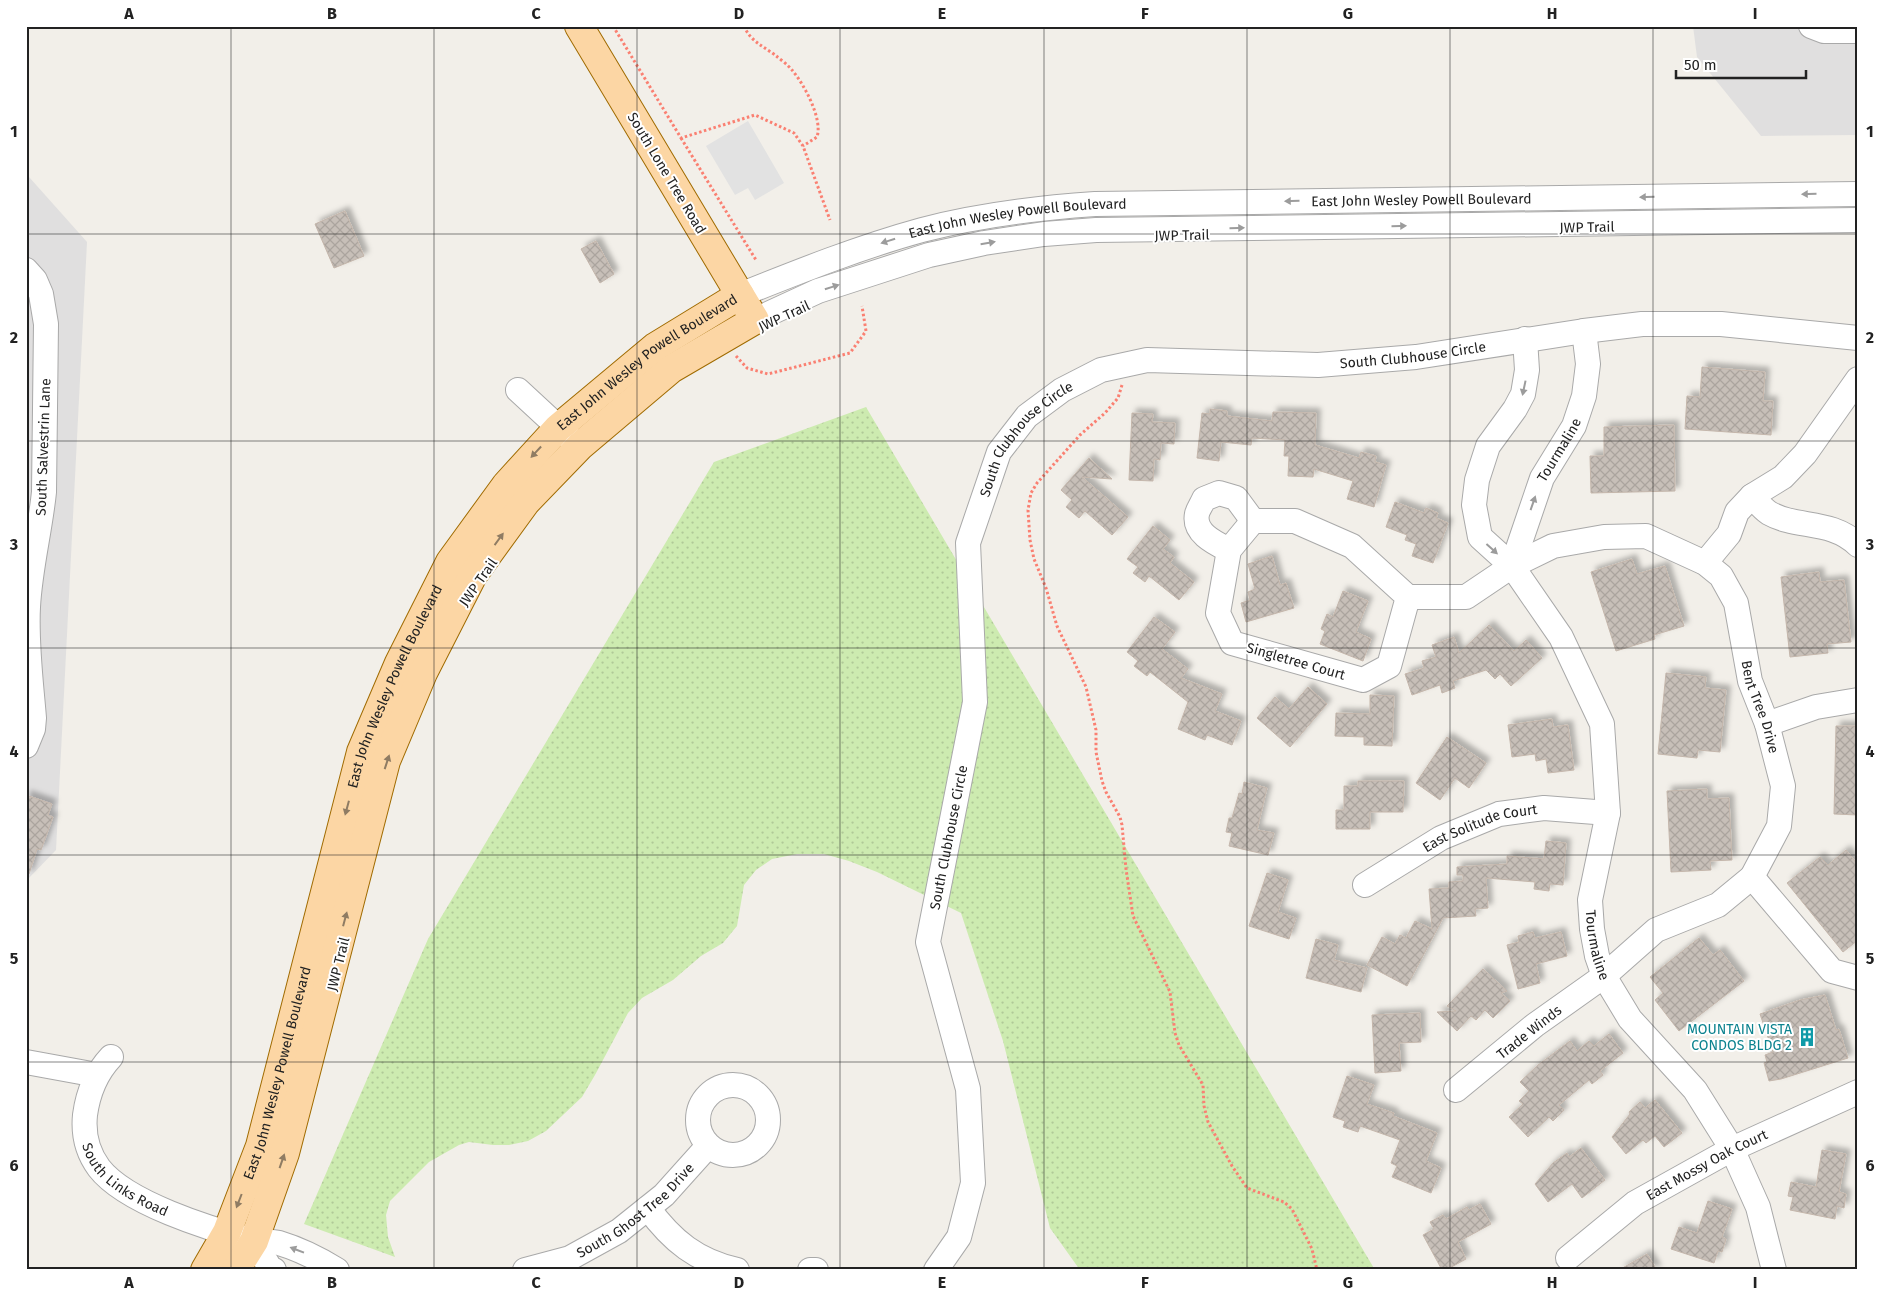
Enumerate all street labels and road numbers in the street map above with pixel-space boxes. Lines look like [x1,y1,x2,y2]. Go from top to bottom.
street label: South Lone Tree Road [624,110,709,237]
street label: East John Wesley Powell Boulevard [1311,190,1532,210]
street label: East John Wesley Powell Boulevard [907,196,1127,242]
street label: JWP Trail [1559,219,1615,236]
street label: JWP Trail [1154,227,1210,244]
street label: East John Wesley Powell Boulevard [553,291,741,434]
street label: JWP Trail [756,297,813,336]
street label: South Clubhouse Circle [1339,338,1487,372]
street label: South Salvestrin Lane [33,378,54,516]
street label: South Clubhouse Circle [976,378,1076,499]
street label: Tourmaline [1534,416,1585,485]
street label: JWP Trail [456,555,501,610]
street label: East John Wesley Powell Boulevard [344,582,446,790]
street label: Singletree Court [1244,639,1348,684]
street label: Bent Tree Drive [1737,659,1782,755]
street label: South Clubhouse Circle [927,764,971,911]
street label: East Solitude Court [1420,801,1539,856]
street label: Tourmaline [1582,909,1613,983]
street label: JWP Trail [324,935,353,993]
street label: East John Wesley Powell Boulevard [240,965,315,1182]
street label: Trade Winds [1493,1001,1566,1063]
street label: East Mossy Oak Court [1643,1126,1771,1204]
street label: South Links Road [78,1141,171,1220]
street label: South Ghost Tree Drive [574,1160,698,1262]

